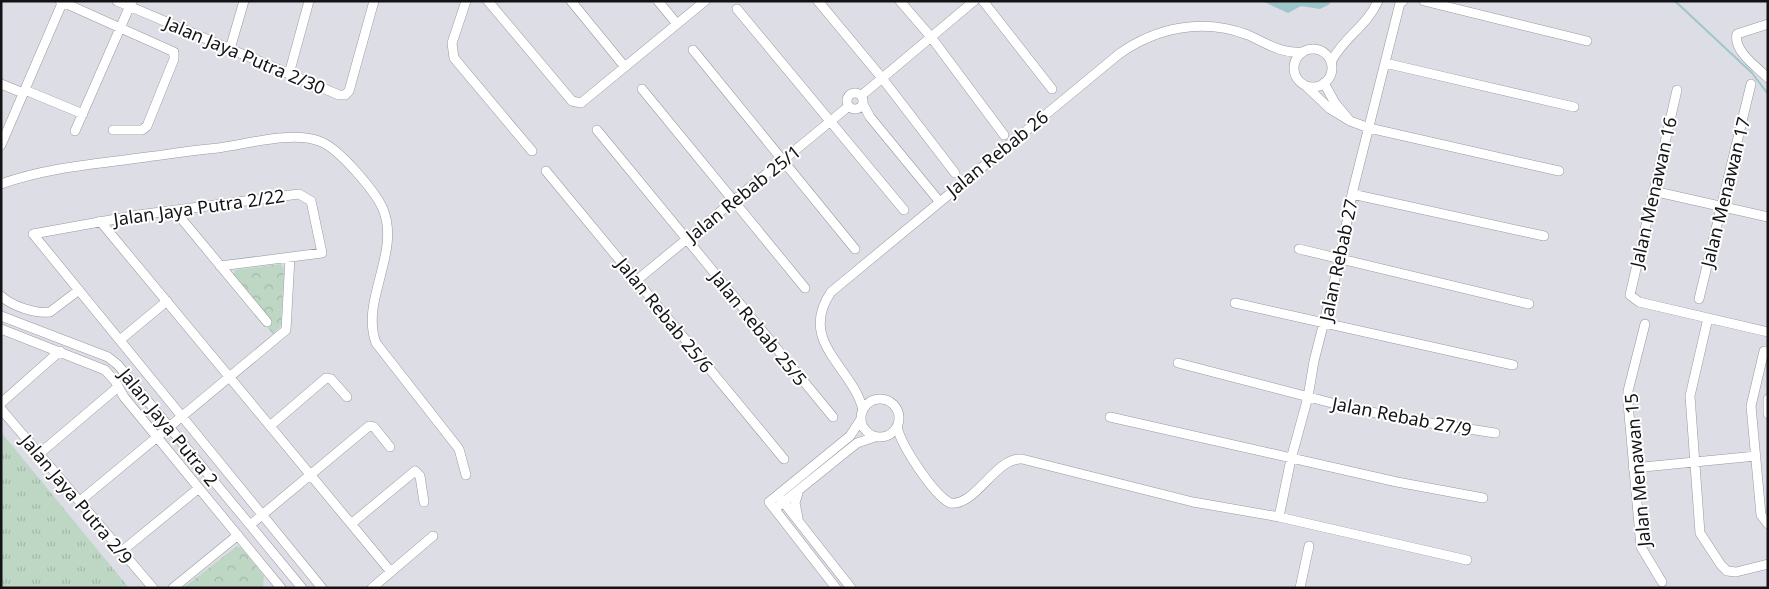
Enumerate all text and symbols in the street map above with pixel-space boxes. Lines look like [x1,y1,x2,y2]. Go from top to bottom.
street label: Jalan Jaya Putra 2/30 [159,9,329,100]
street label: Jalan Rebab 26 [940,105,1053,203]
street label: Jalan Menawan 16 [1624,114,1682,272]
street label: Jalan Menawan 17 [1694,114,1755,272]
street label: Jalan Rebab 25/1 [679,139,806,248]
street label: Jalan Jaya Putra 2/22 [110,183,286,231]
street label: Jalan Rebab 27 [1313,197,1363,325]
street label: Jalan Rebab 25/6 [610,251,719,378]
street label: Jalan Rebab 25/5 [704,264,813,391]
street label: Jalan Jaya Putra 2 [113,361,224,491]
street label: Jalan Rebab 27/9 [1328,390,1474,441]
street label: Jalan Menawan 15 [1618,392,1656,550]
street label: Jalan Jaya Putra 2/9 [14,428,138,569]

